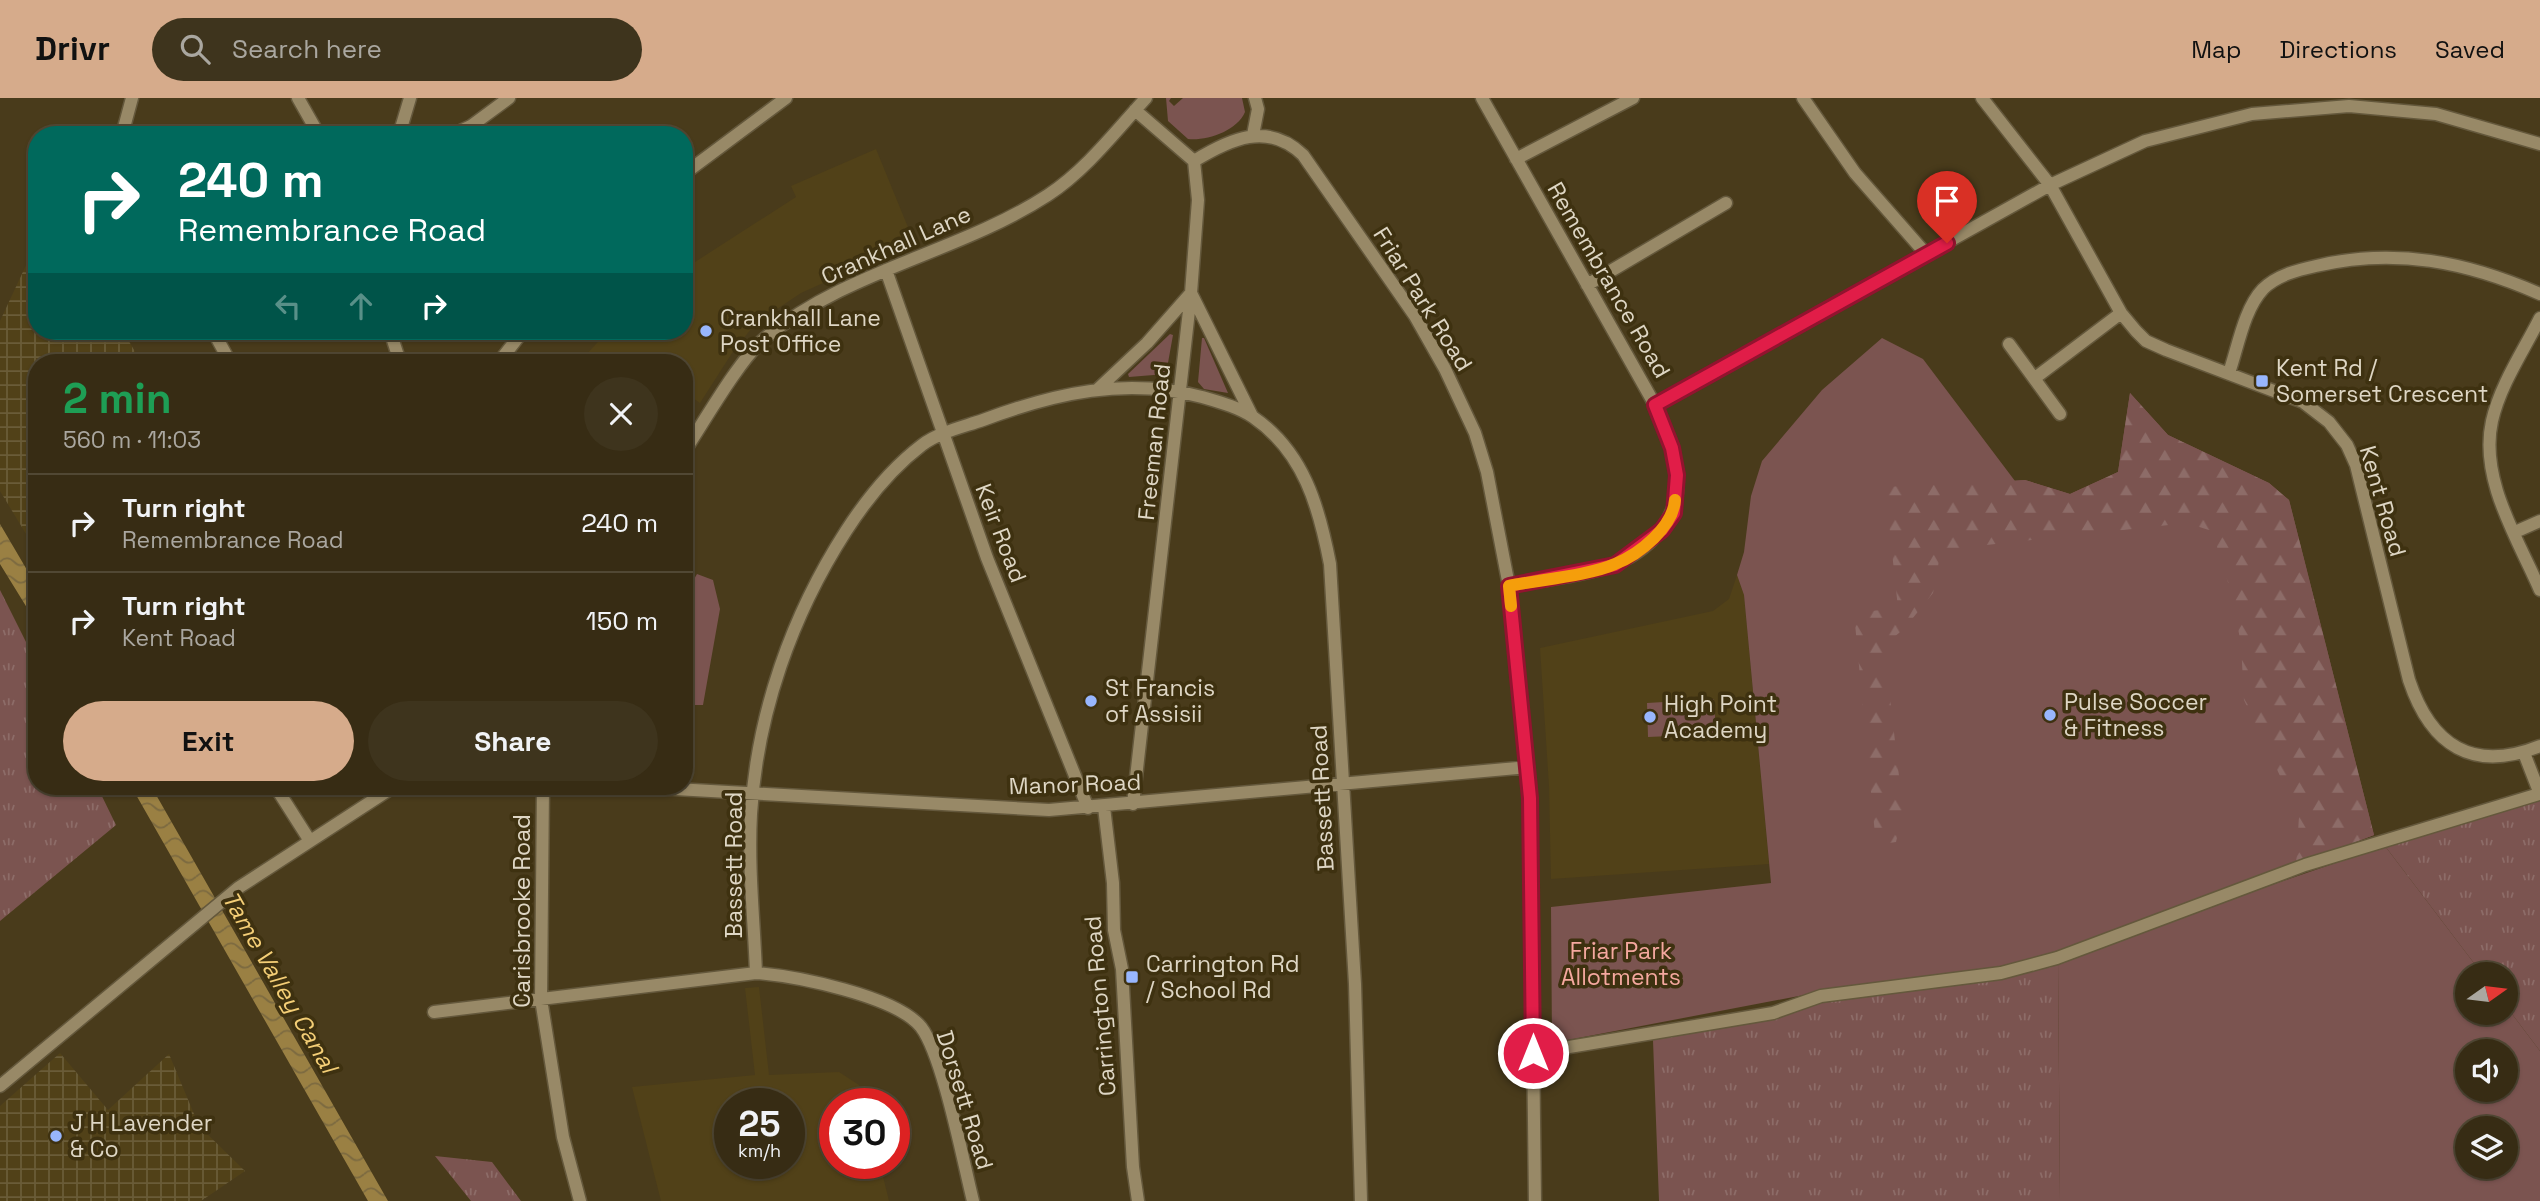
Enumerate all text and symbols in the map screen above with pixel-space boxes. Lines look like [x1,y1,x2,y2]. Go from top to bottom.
search box [152,18,642,81]
text: Drivr [35,28,110,70]
icon: search [176,30,214,68]
text: Search here [232,32,382,66]
text: Map [2191,34,2241,65]
text: Directions [2279,34,2397,65]
text: Saved [2435,34,2505,65]
text: 240 m [178,149,324,211]
icon: right [63,154,154,245]
pin [1917,171,1977,243]
street label: Remembrance Road [1541,177,1677,383]
icon: arrive [1928,182,1966,220]
street label: Crankhall Lane [816,199,976,291]
text: Remembrance Road [178,210,486,250]
street label: Friar Park Road [1367,221,1479,377]
icon: left [269,287,307,325]
icon: ahead [342,287,380,325]
icon: right [415,287,453,325]
place label: Crankhall Lane Post Office [720,303,881,359]
marker: Crankhall Lane Post Office [698,323,714,339]
place label: Kent Rd / Somerset Crescent [2276,353,2488,409]
street label: Freeman Road [1131,362,1177,522]
text: 2 min [63,372,172,425]
marker: Kent Rd / Somerset Crescent [2254,373,2270,389]
button: close [584,377,658,451]
text: 560 m · 11:03 [63,425,201,455]
street label: Kent Road [2353,442,2413,560]
street label: Keir Road [968,479,1034,587]
text: Turn right [122,491,246,525]
icon: right [63,504,101,542]
text: 240 m [581,506,658,540]
text: Remembrance Road [122,525,343,555]
text: Turn right [122,589,246,623]
icon: right [63,602,101,640]
text: 150 m [586,604,658,638]
text: Kent Road [122,623,236,653]
place label: St Francis of Assisii [1105,673,1215,729]
place label: Pulse Soccer & Fitness [2064,687,2207,743]
place label: High Point Academy [1664,689,1777,745]
marker: St Francis of Assisii [1083,693,1099,709]
button: Exit [63,701,354,781]
button: Share [368,701,658,781]
marker: Pulse Soccer & Fitness [2042,707,2058,723]
marker: High Point Academy [1642,709,1658,725]
street label: Bassett Road [1303,724,1341,872]
street label: Manor Road [1008,767,1142,801]
street label: Bassett Road [719,792,749,938]
street label: Carisbrooke Road [507,814,537,1008]
water label: Tame Valley Canal [215,886,346,1081]
street label: Carrington Road [1077,915,1123,1097]
park label: Friar Park Allotments [1561,936,1681,992]
place label: Carrington Rd / School Rd [1146,949,1300,1005]
north arrow [2455,962,2518,1026]
map controls [2455,962,2518,1179]
marker: Carrington Rd / School Rd [1124,969,1140,985]
position arrow [1496,1016,1570,1090]
street label: Dorsett Road [930,1027,1000,1173]
button: sound [2455,1039,2518,1102]
speed limit sign: 30 [819,1088,910,1179]
text: 25 [739,1102,780,1146]
place label: J H Lavender & Co [70,1108,213,1164]
button: layers [2455,1116,2518,1179]
marker: J H Lavender & Co [48,1128,64,1144]
text: km/h [738,1139,781,1162]

